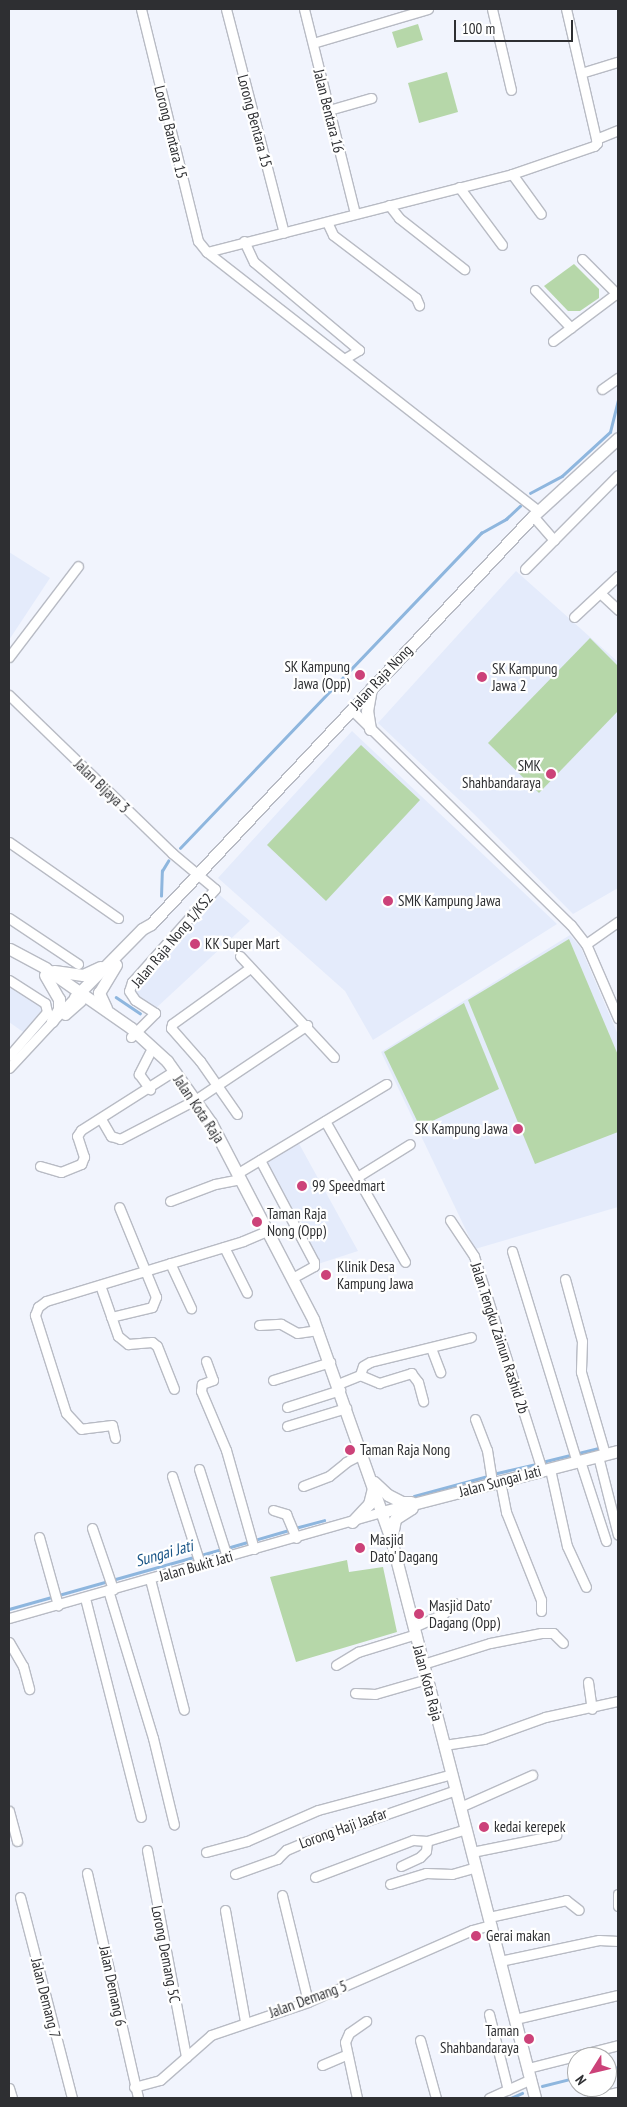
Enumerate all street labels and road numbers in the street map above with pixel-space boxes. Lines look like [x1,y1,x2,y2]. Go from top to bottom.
street label: Jalan Bentara 16 [310,67,348,155]
street label: Lorong Bentara 15 [234,72,276,170]
street label: Lorong Bantara 15 [151,84,191,180]
street label: Jalan Raja Nong [346,641,416,713]
street label: Jalan Bijaya 3 [71,755,133,817]
street label: Jalan Raja Nong 1/KS2 [127,889,217,991]
street label: Jalan Kota Raja [170,1072,228,1146]
street label: Jalan Tengku Zainun Rashid 2b [467,1260,533,1416]
street label: Jalan Sungai Jati [457,1461,543,1501]
street label: Jalan Bukit Jati [157,1547,235,1585]
street label: Jalan Kota Raja [409,1643,447,1723]
street label: Lorong Haji Jaafar [297,1804,389,1852]
street label: Lorong Demang 5C [148,1904,184,2004]
street label: Jalan Demang 6 [96,1944,130,2028]
street label: Jalan Demang 7 [27,1956,65,2040]
street label: Jalan Demang 5 [267,1977,349,2021]

